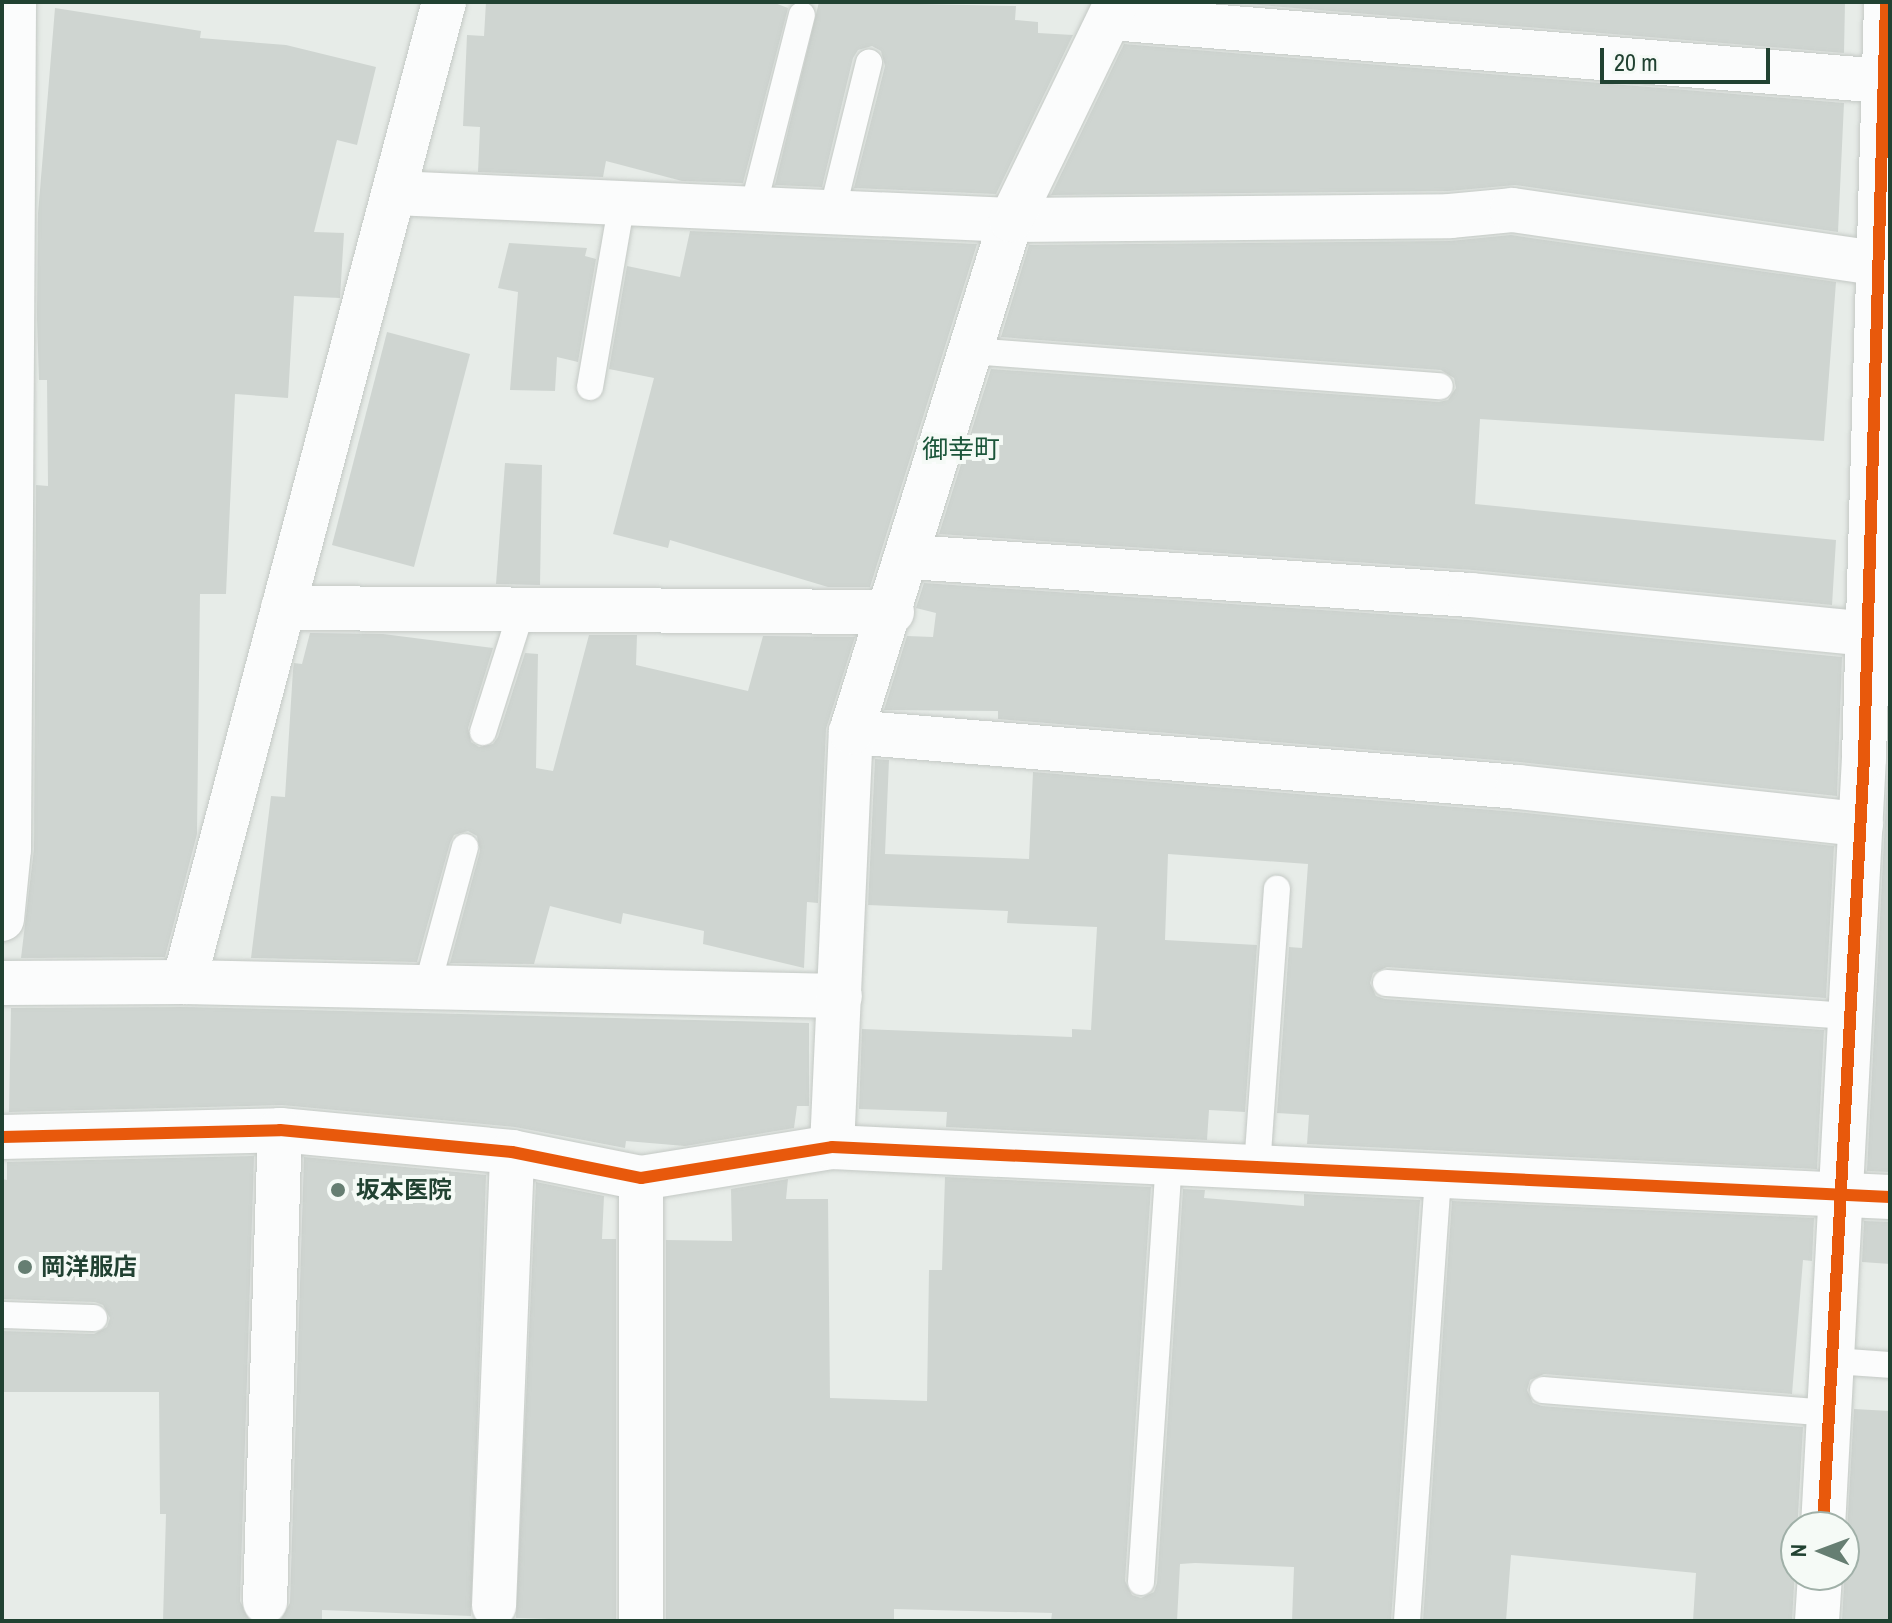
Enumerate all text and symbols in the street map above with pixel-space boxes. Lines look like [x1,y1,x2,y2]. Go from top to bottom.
scale bar [1604,32,1774,82]
text: 20 m [1614,46,1658,78]
district label: 御幸町 [922,433,1000,465]
place label: 坂本医院 [356,1176,452,1204]
marker: 坂本医院 [327,1179,349,1201]
place label: 岡洋服店 [41,1253,137,1281]
marker: 岡洋服店 [16,1258,34,1276]
north arrow [1780,1511,1860,1591]
text: N [1783,1544,1813,1557]

